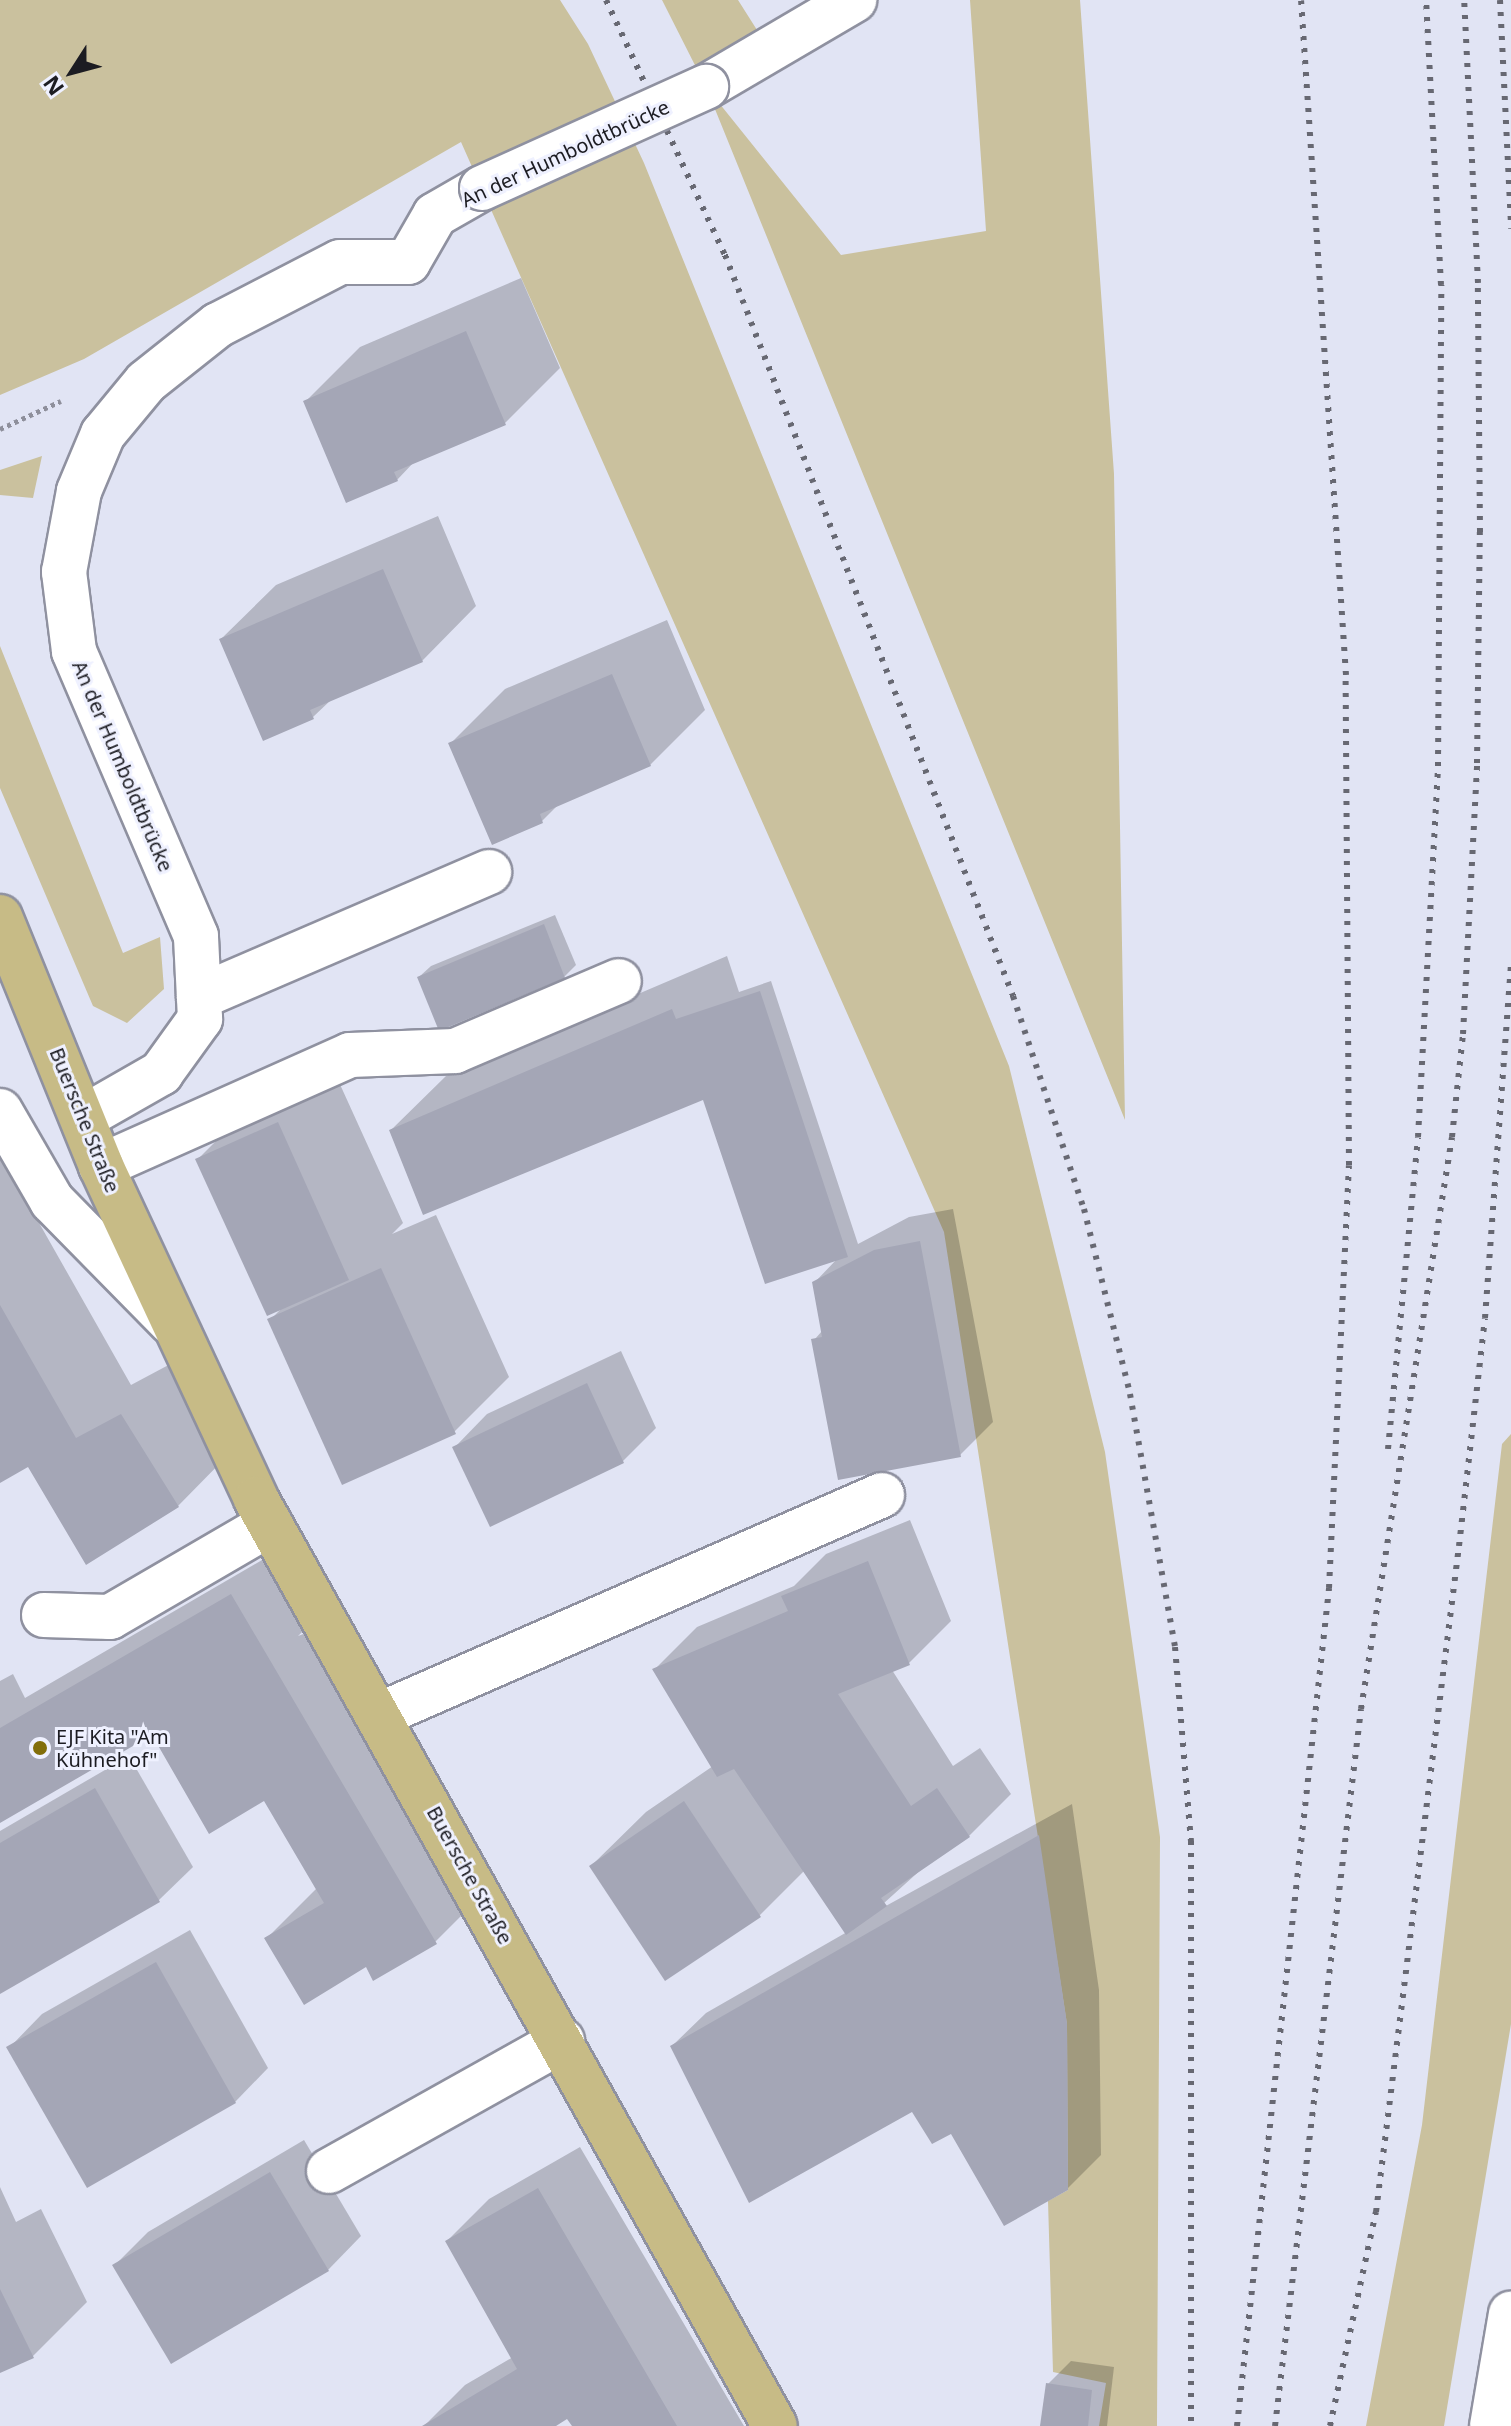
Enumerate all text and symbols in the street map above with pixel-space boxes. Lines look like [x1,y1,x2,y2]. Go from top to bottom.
north arrow [32,32,112,112]
text: N [35,70,70,102]
street label: An der Humboldtbrücke [457,94,673,212]
street label: An der Humboldtbrücke [68,657,178,875]
street label: Buersche Straße [45,1044,125,1196]
place label: EJF Kita "Am Kühnehof" [56,1724,169,1771]
marker: EJF Kita "Am Kühnehof" [31,1739,49,1757]
street label: Buersche Straße [422,1802,518,1948]

